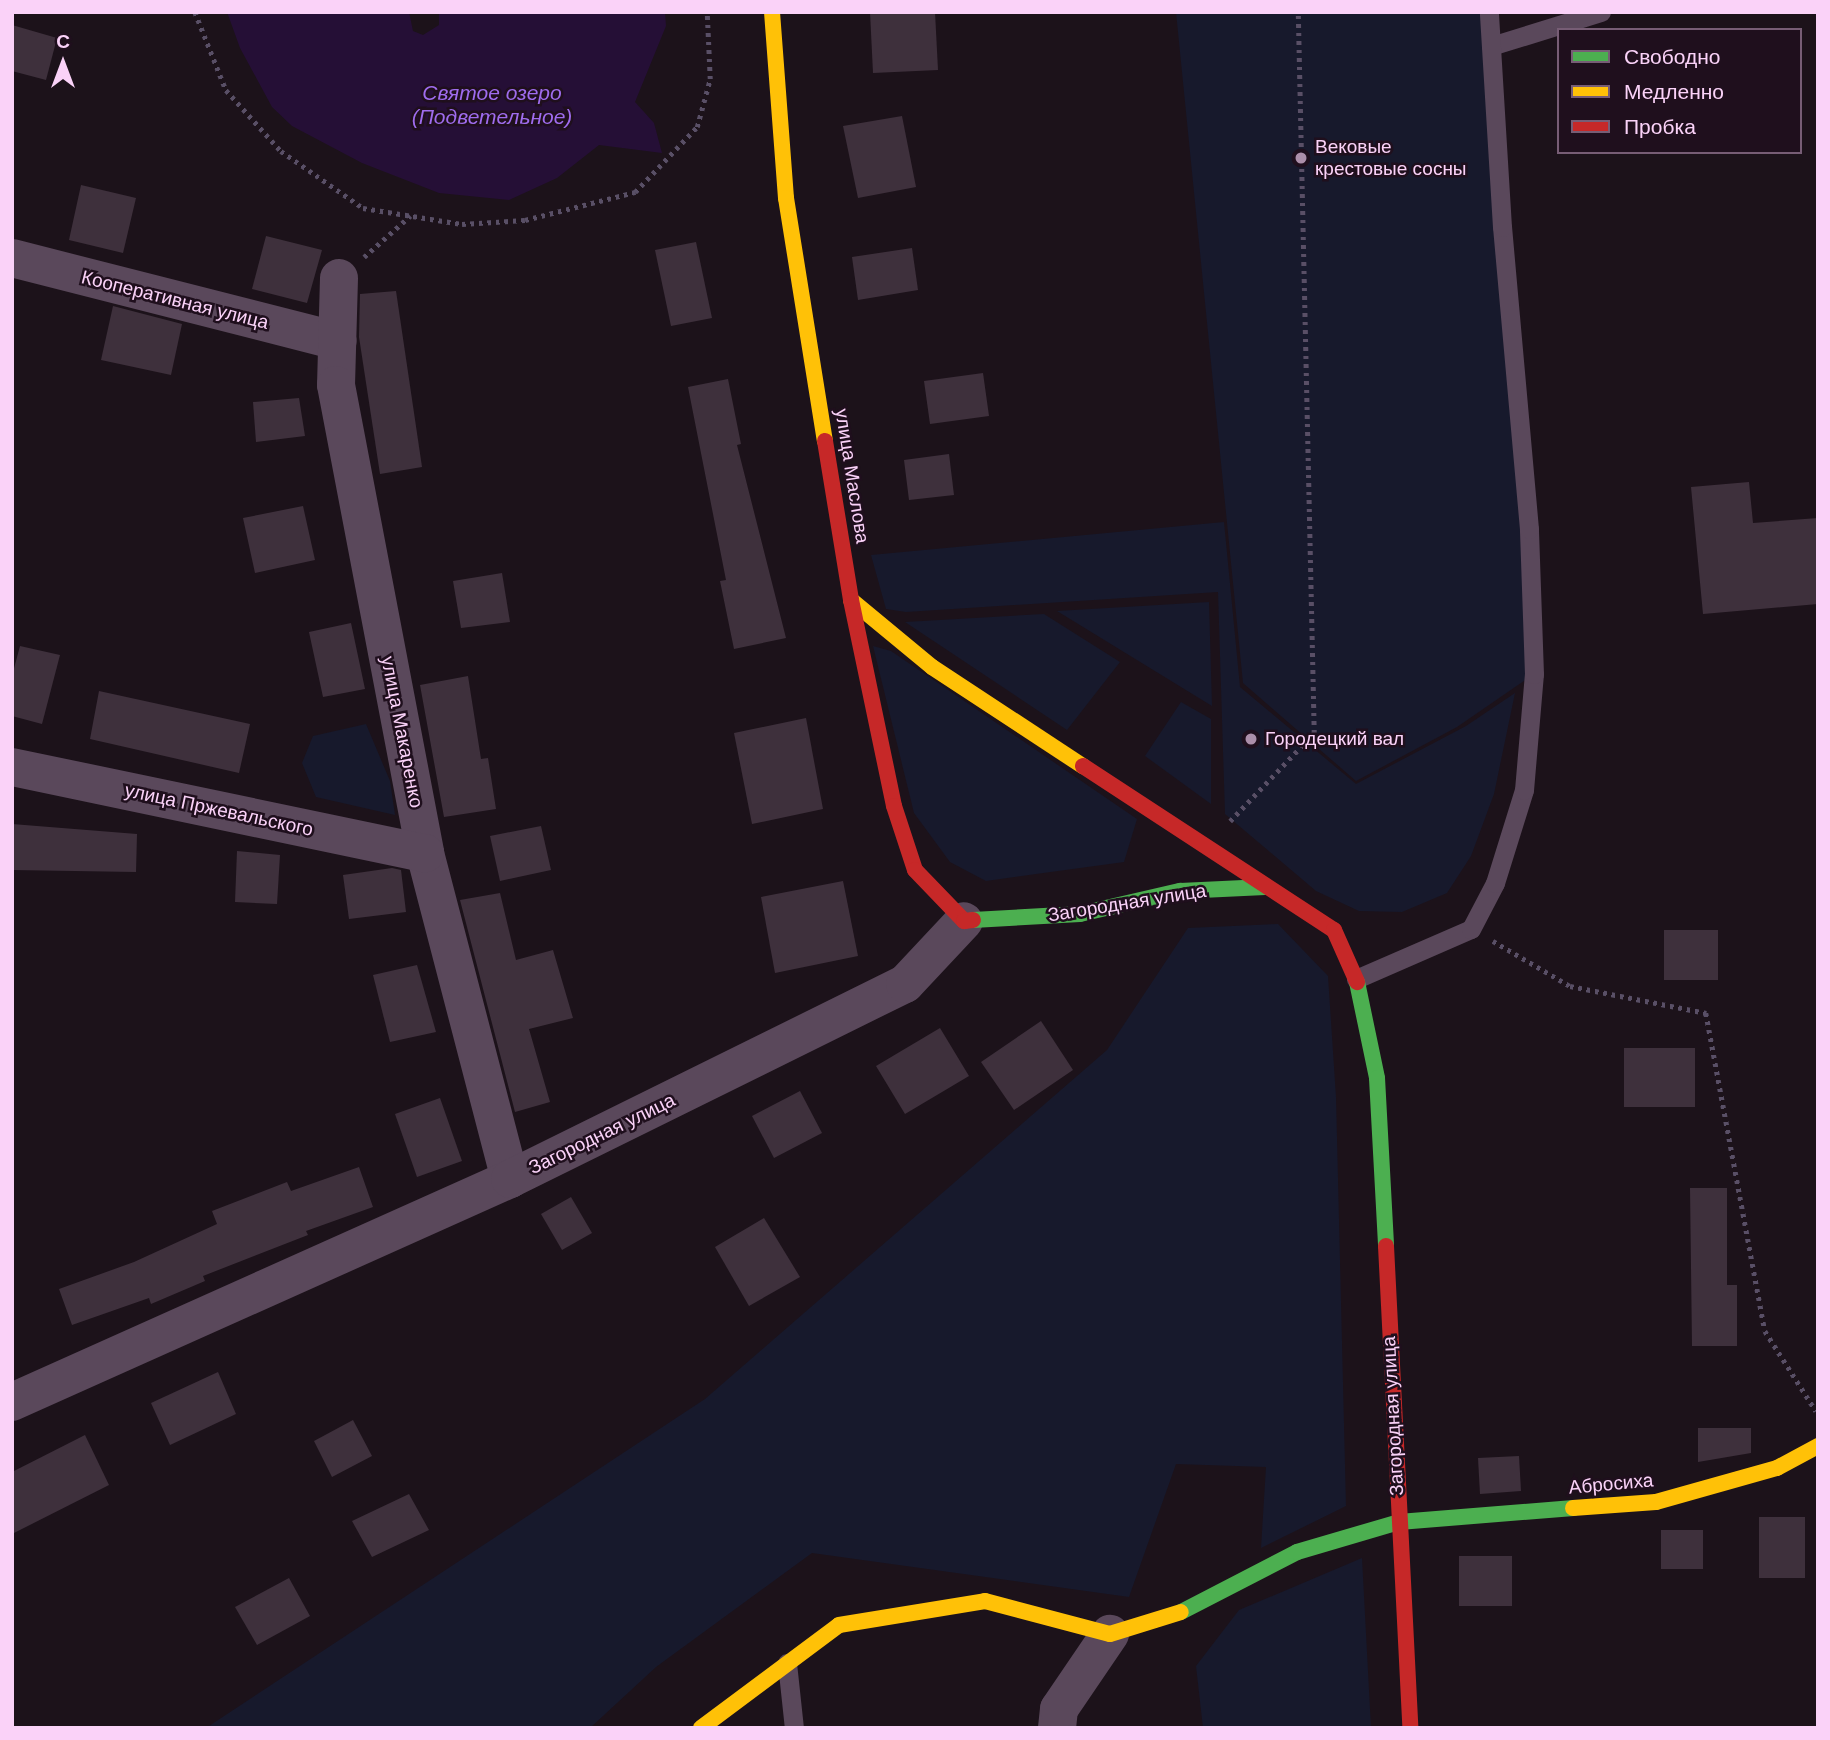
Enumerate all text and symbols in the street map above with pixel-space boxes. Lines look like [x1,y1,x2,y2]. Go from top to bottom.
north arrow [28,28,98,98]
legend [1557,28,1802,154]
text: С [56,31,70,52]
text: Свободно [1624,45,1721,68]
water label: Святое озеро (Подветельное) [412,80,572,130]
text: Медленно [1624,80,1724,103]
text: Пробка [1624,115,1696,138]
place label: Вековые крестовые сосны [1315,136,1467,180]
marker: Вековые крестовые сосны [1293,150,1309,166]
street label: Кооперативная улица [79,266,271,334]
street label: улица Маслова [830,407,874,545]
street label: улица Макаренко [376,654,428,810]
place label: Городецкий вал [1265,728,1404,750]
marker: Городецкий вал [1243,731,1259,747]
street label: улица Пржевальского [123,779,315,841]
street label: Загородная улица [1046,879,1208,927]
street label: Загородная улица [525,1089,679,1179]
street label: Загородная улица [1377,1336,1409,1496]
street label: Абросиха [1568,1469,1654,1499]

